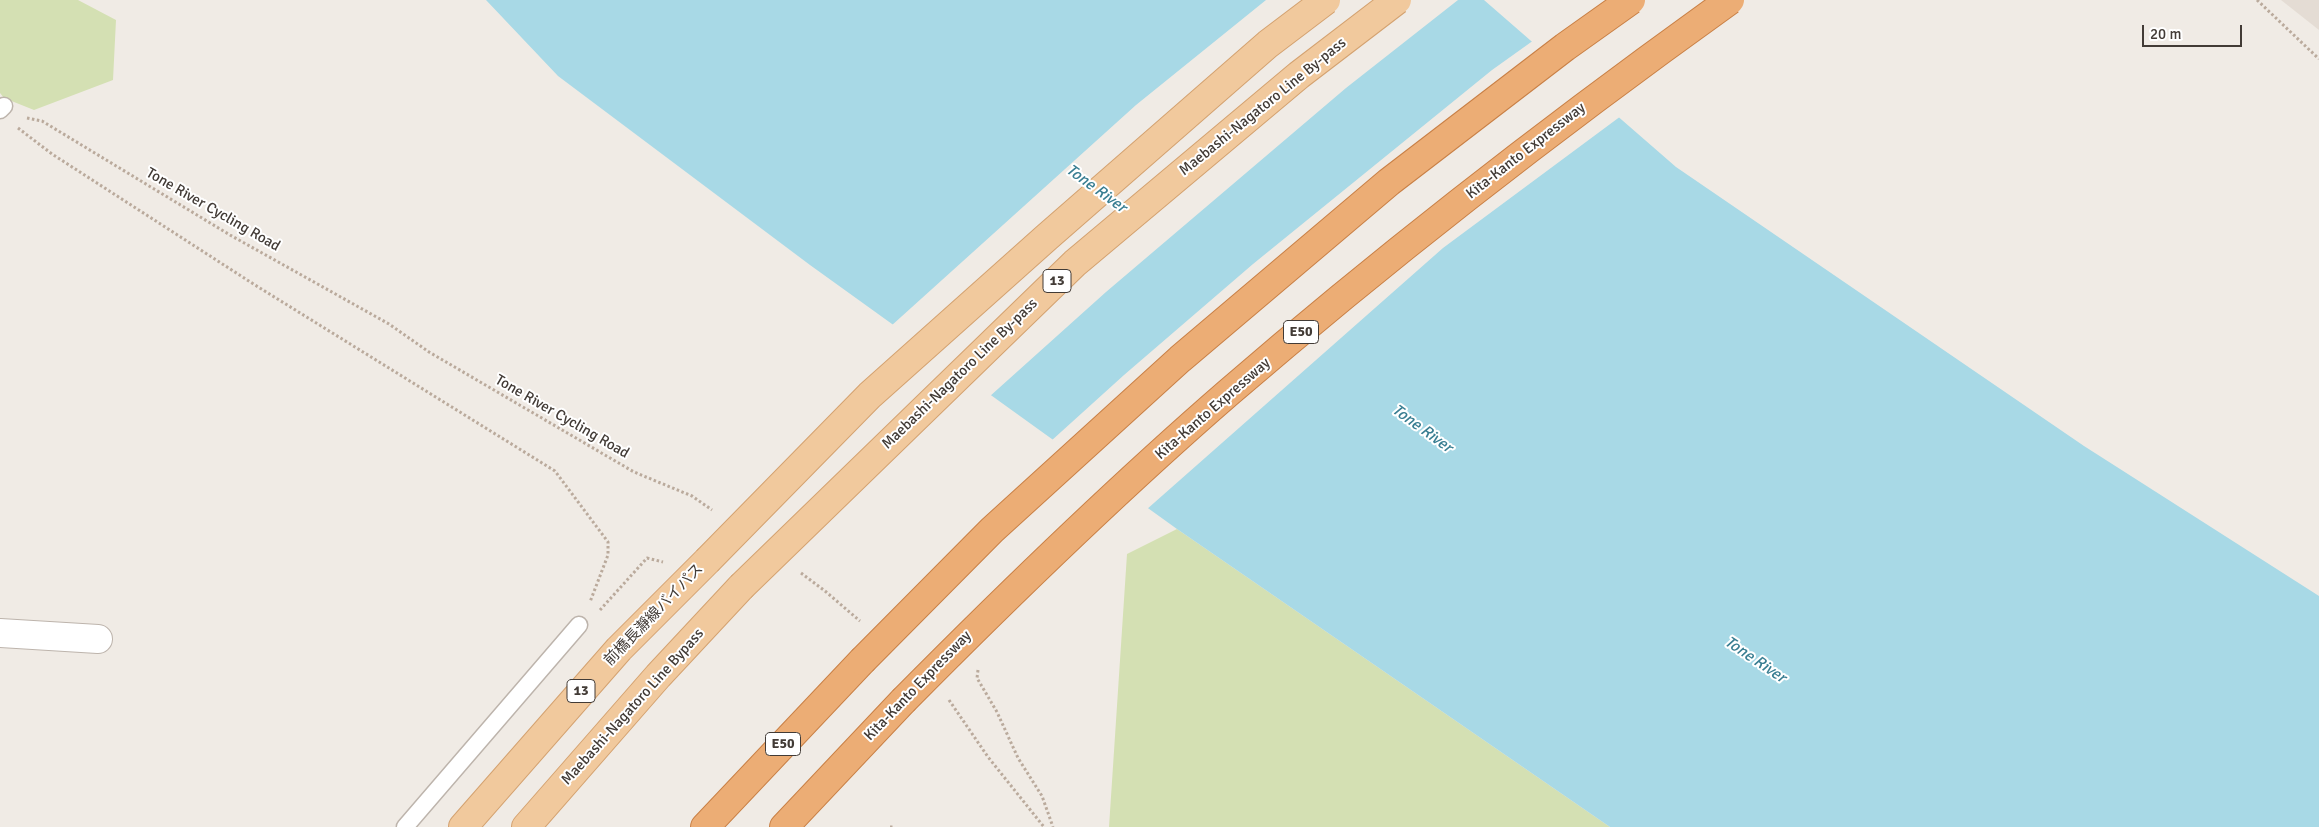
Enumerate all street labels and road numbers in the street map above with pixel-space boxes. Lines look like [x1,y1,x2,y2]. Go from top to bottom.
street label: Maebashi-Nagatoro Line By-pass [1176,34,1350,180]
street label: Kita-Kanto Expressway [1463,99,1589,203]
street label: Tone River Cycling Road [143,164,283,256]
road number: 13 [1043,270,1071,292]
street label: Maebashi-Nagatoro Line By-pass [878,295,1042,453]
road number: E50 [1284,321,1318,344]
street label: Kita-Kanto Expressway [1152,354,1274,464]
street label: Tone River Cycling Road [492,371,632,463]
street label: 前橋長瀞線バイパス [601,560,707,670]
street label: Maebashi-Nagatoro Line Bypass [558,625,708,789]
street label: Kita-Kanto Expressway [861,627,975,745]
road number: 13 [567,679,595,702]
road number: E50 [766,732,800,756]

